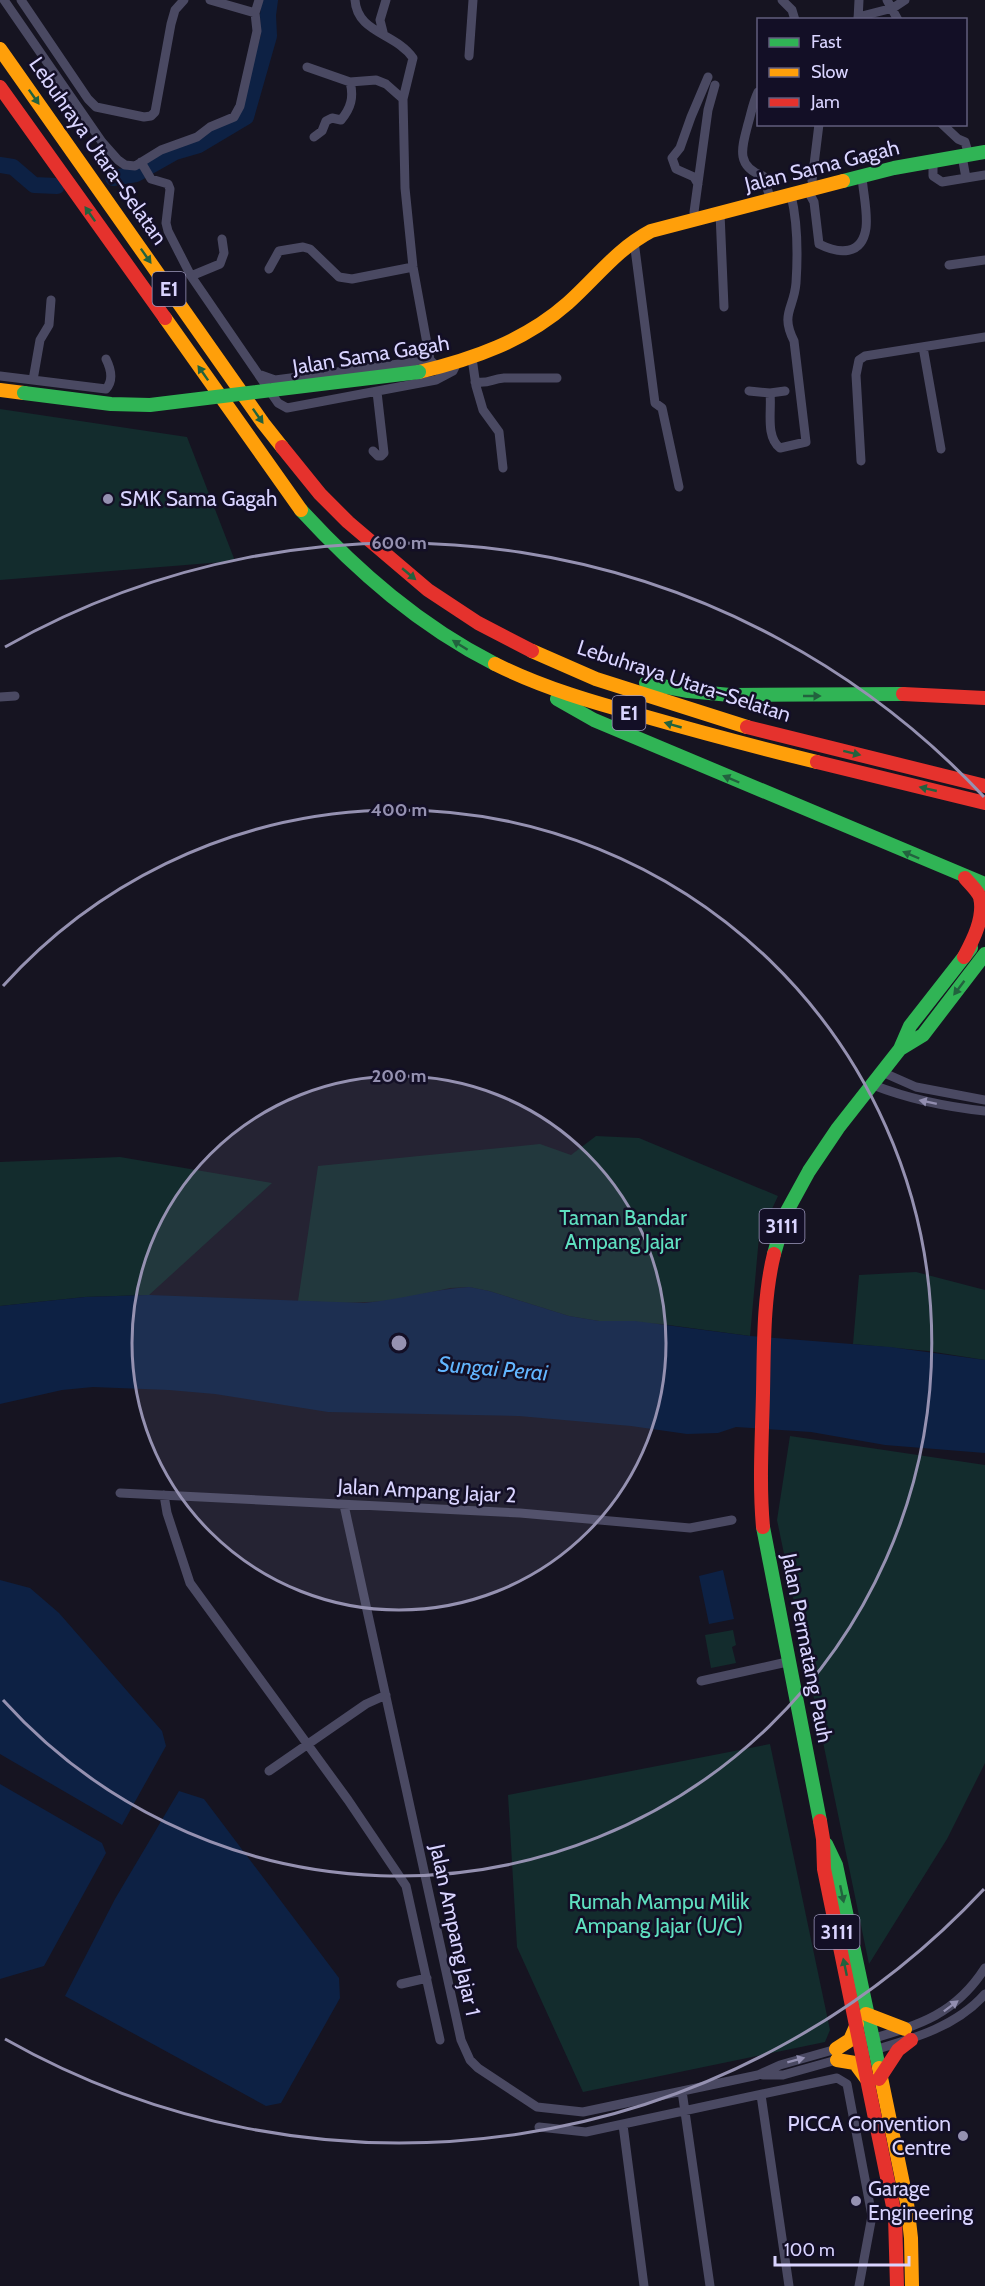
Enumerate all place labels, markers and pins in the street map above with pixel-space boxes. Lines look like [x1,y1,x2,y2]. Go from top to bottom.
place label: SMK Sama Gagah [120,486,278,511]
marker: SMK Sama Gagah [101,492,115,506]
centre of rings [389,1333,409,1353]
place label: PICCA Convention Centre [787,2111,951,2160]
marker: PICCA Convention Centre [956,2129,970,2143]
place label: Garage Engineering [868,2176,974,2225]
marker: Garage Engineering [849,2194,863,2208]

